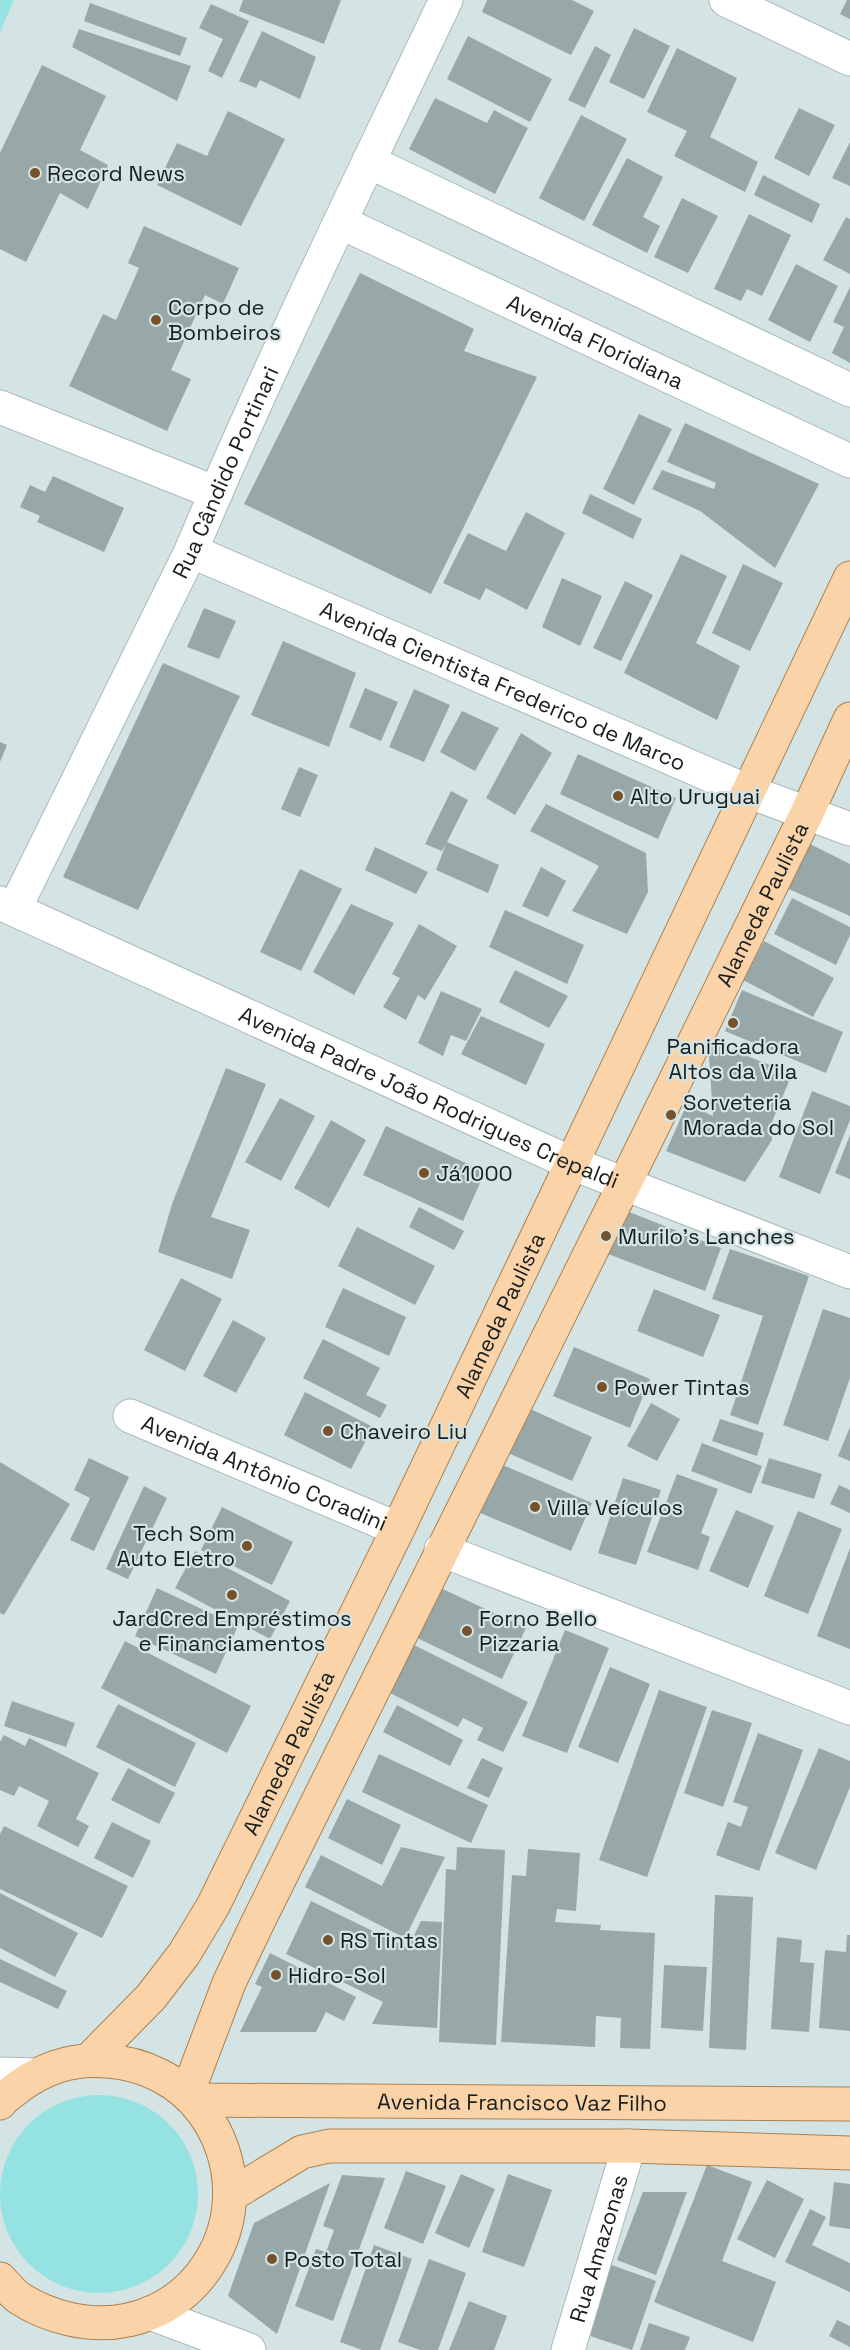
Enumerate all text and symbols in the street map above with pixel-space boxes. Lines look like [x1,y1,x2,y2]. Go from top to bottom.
place label: Record News [47,159,185,187]
marker: Record News [28,166,42,180]
street label: Avenida Floridiana [502,288,689,395]
place label: Corpo de Bombeiros [168,293,281,346]
marker: Corpo de Bombeiros [149,313,163,327]
street label: Rua Cândido Portinari [166,362,285,583]
street label: Avenida Cientista Frederico de Marco [316,594,690,777]
place label: Alto Uruguai [630,782,760,810]
marker: Alto Uruguai [611,789,625,803]
street label: Alameda Paulista [710,817,815,991]
street label: Avenida Padre João Rodrigues Crepaldi [235,1000,623,1194]
marker: Panificadora Altos da Vila [726,1016,740,1030]
place label: Panificadora Altos da Vila [667,1032,800,1085]
place label: Sorveteria Morada do Sol [683,1088,834,1141]
marker: Sorveteria Morada do Sol [664,1108,678,1122]
place label: Já1000 [436,1159,513,1187]
marker: Já1000 [417,1166,431,1180]
place label: Murilo's Lanches [618,1222,795,1250]
street label: Alameda Paulista [448,1228,551,1402]
marker: Murilo's Lanches [599,1229,613,1243]
place label: Power Tintas [614,1373,750,1401]
marker: Power Tintas [595,1380,609,1394]
street label: Avenida Antônio Coradini [137,1409,392,1537]
place label: Chaveiro Liu [340,1417,468,1445]
marker: Chaveiro Liu [321,1424,335,1438]
place label: Villa Veículos [547,1493,683,1521]
marker: Villa Veículos [528,1500,542,1514]
place label: Tech Som Auto Eletro [117,1519,235,1572]
marker: Tech Som Auto Eletro [240,1539,254,1553]
marker: JardCred Empréstimos e Financiamentos [225,1588,239,1602]
place label: JardCred Empréstimos e Financiamentos [112,1604,352,1657]
place label: Forno Bello Pizzaria [479,1604,597,1657]
marker: Forno Bello Pizzaria [460,1624,474,1638]
street label: Alameda Paulista [236,1665,341,1840]
place label: RS Tintas [340,1926,438,1954]
marker: RS Tintas [321,1933,335,1947]
place label: Hidro-Sol [288,1961,386,1989]
marker: Hidro-Sol [269,1968,283,1982]
street label: Avenida Francisco Vaz Filho [377,2087,667,2117]
street label: Rua Amazonas [563,2171,634,2326]
place label: Posto Total [284,2245,402,2273]
marker: Posto Total [265,2252,279,2266]

